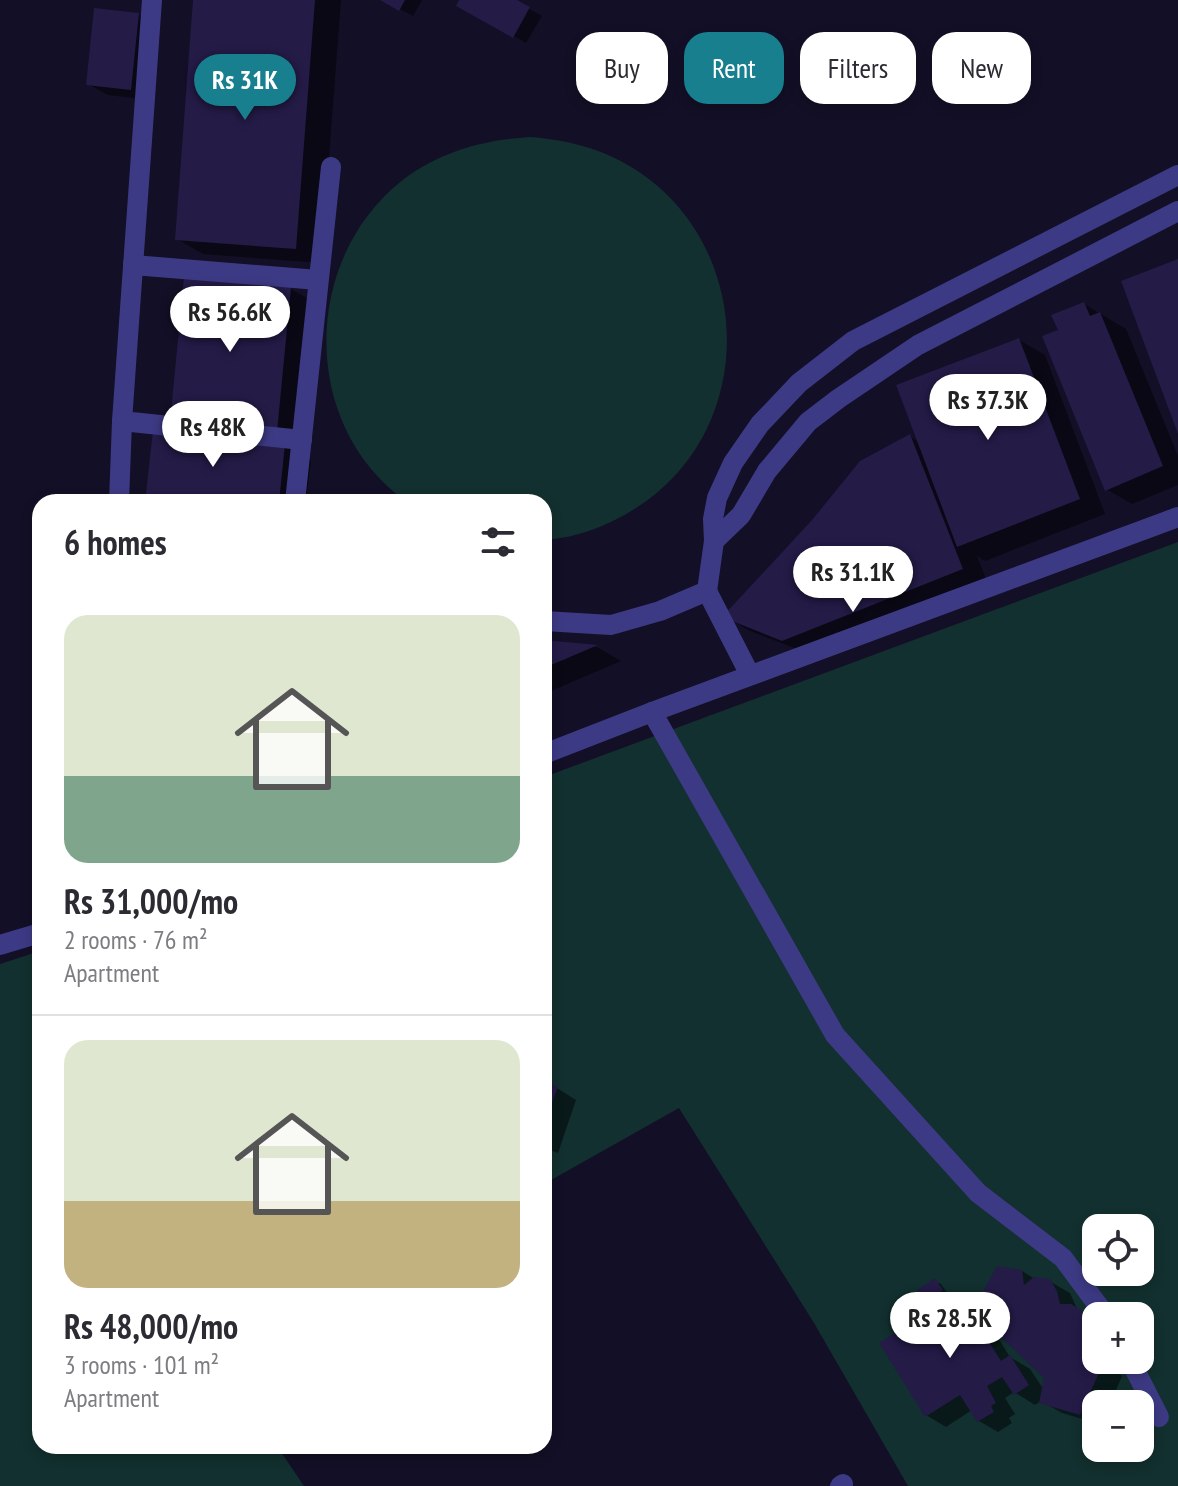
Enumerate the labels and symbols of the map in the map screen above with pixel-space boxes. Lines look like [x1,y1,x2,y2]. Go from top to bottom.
pin: Rs 31K [180,54,310,122]
pin: Rs 56.6K [147,286,313,354]
pin: Rs 37.3K [905,374,1071,442]
pin: Rs 48K [148,401,278,469]
pin: Rs 31.1K [770,546,936,614]
pin: Rs 28.5K [867,1292,1033,1360]

